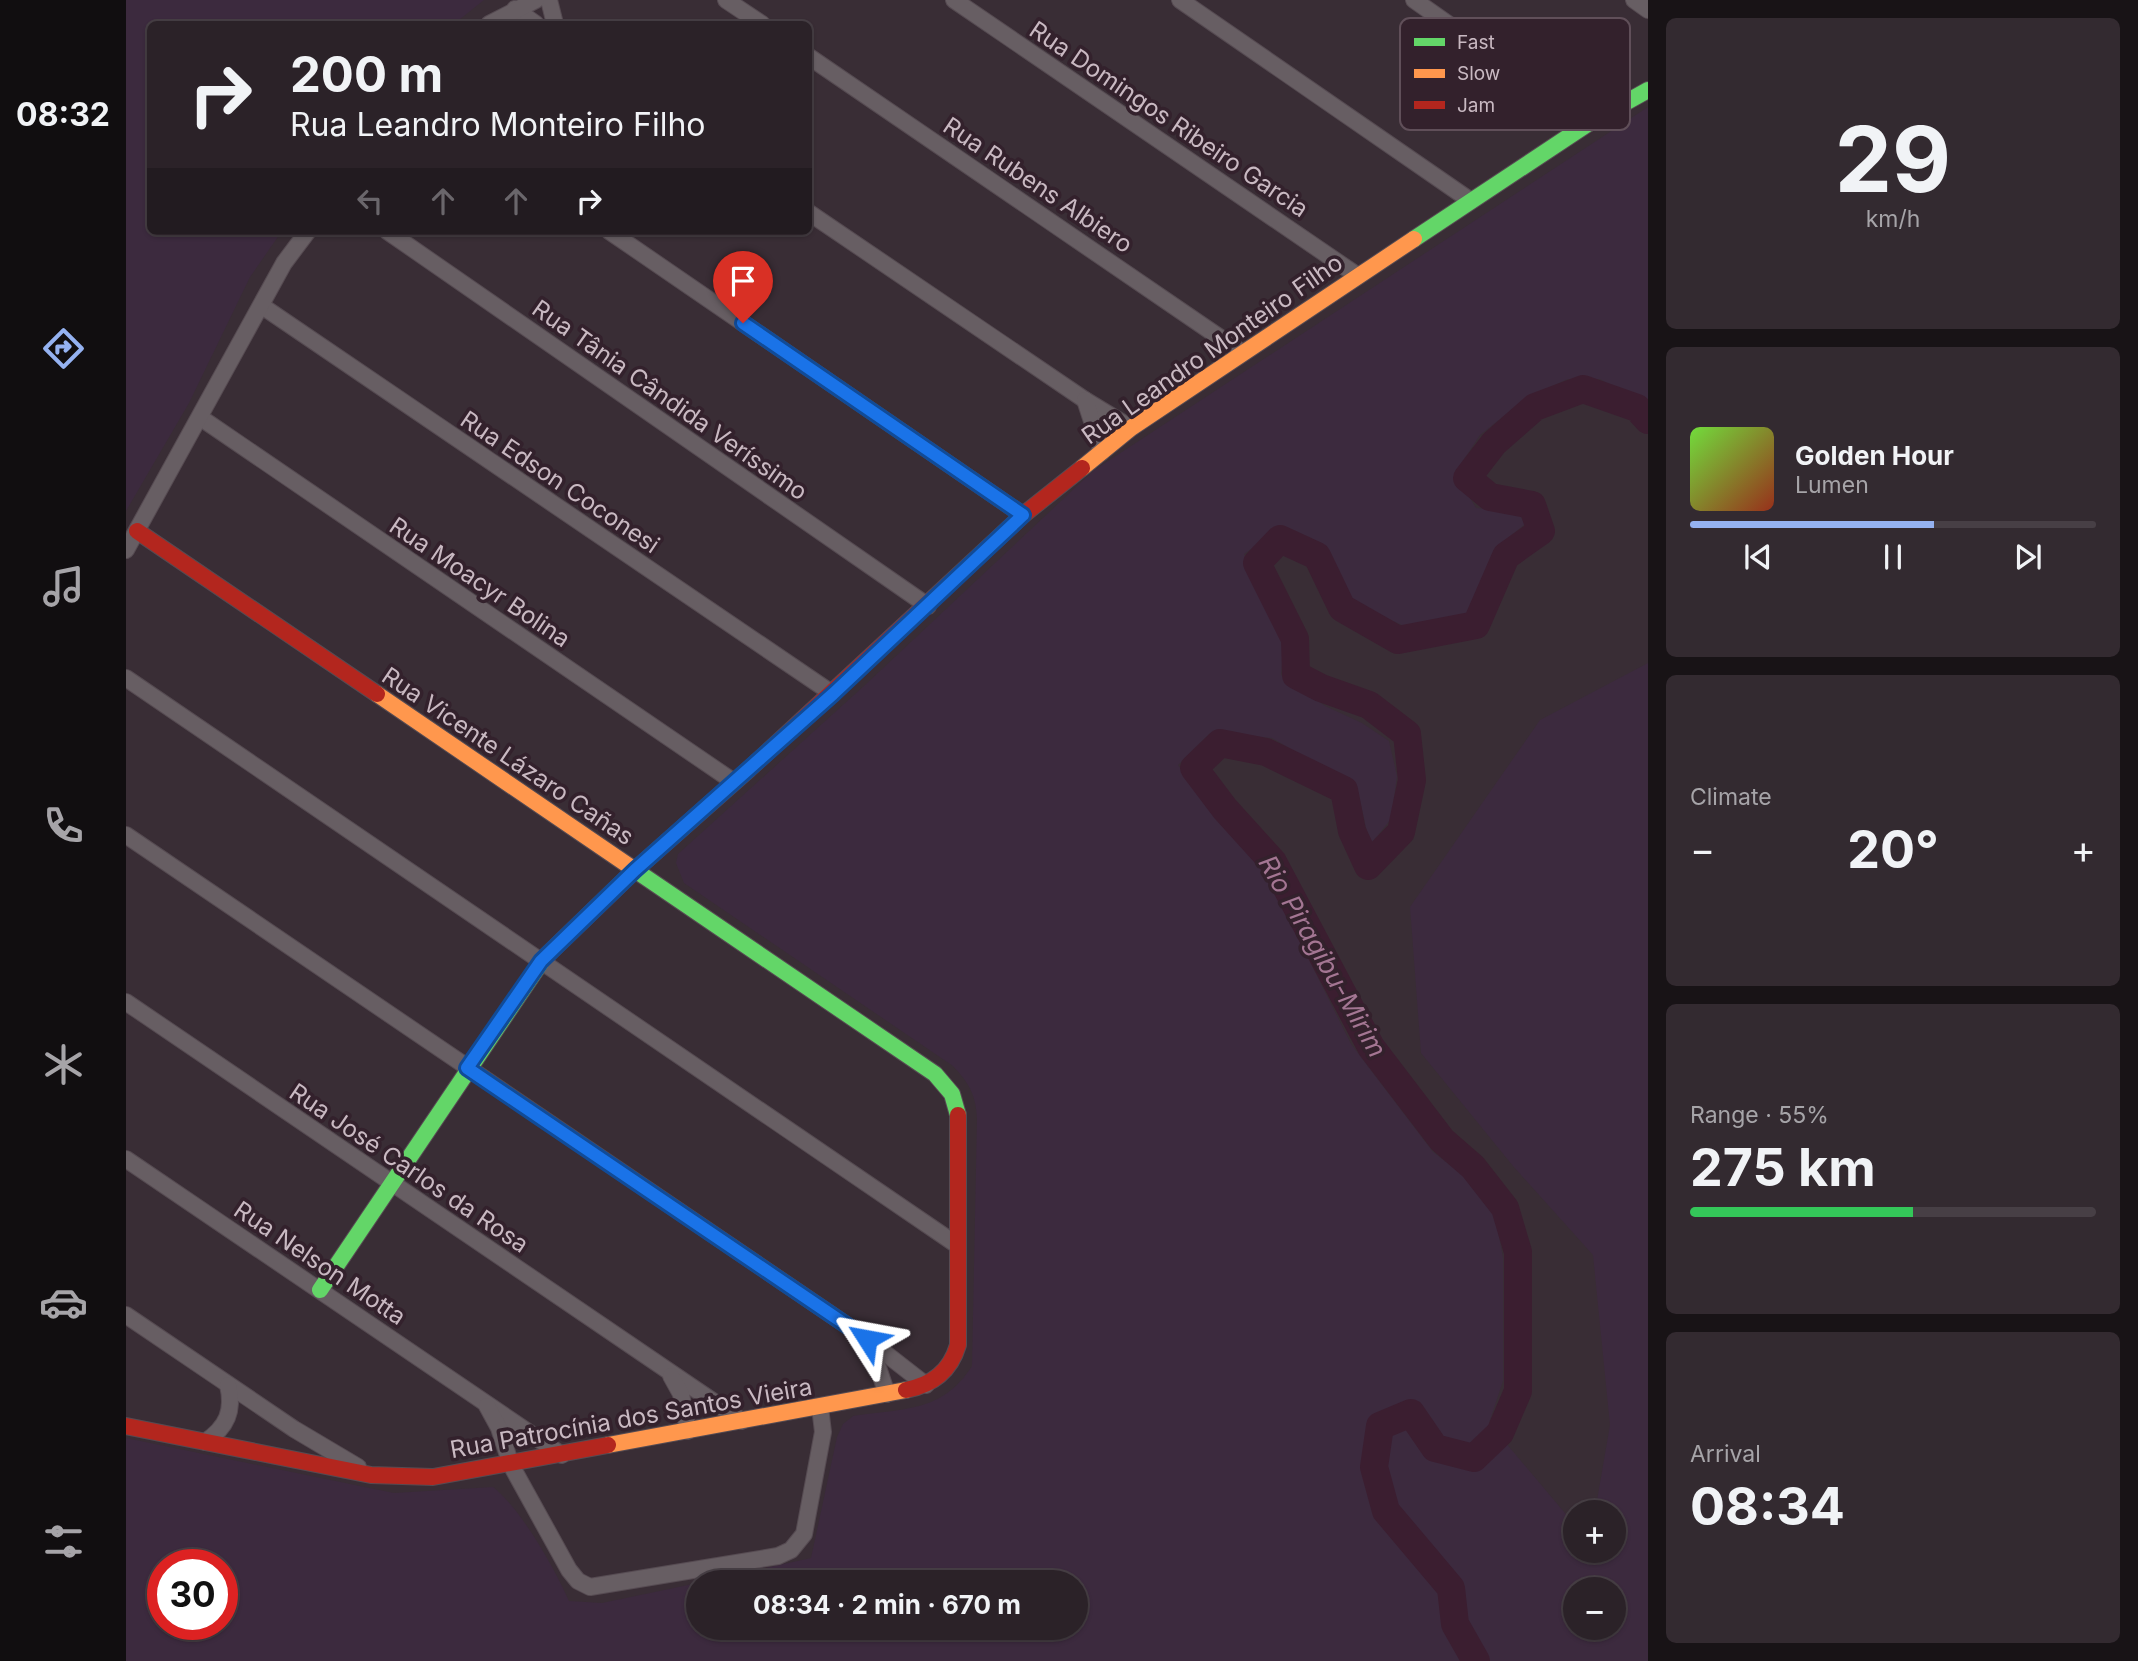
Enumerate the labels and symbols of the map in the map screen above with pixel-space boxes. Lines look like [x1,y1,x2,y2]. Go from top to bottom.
street label: Rua Domingos Ribeiro Garcia [1024,15,1314,223]
legend [1400,18,1630,130]
text: Fast [1457,31,1495,54]
text: Slow [1457,62,1500,85]
text: Jam [1457,94,1495,117]
street label: Rua Rubens Albiero [938,111,1138,259]
street label: Rua Leandro Monteiro Filho [1076,248,1348,450]
pin [713,251,773,323]
street label: Rua Tânia Cândida Veríssimo [527,294,813,506]
street label: Rua Edson Coconesi [455,405,665,559]
street label: Rua Moacyr Bolina [384,511,576,653]
street label: Rua Vicente Lázaro Cañas [377,661,639,851]
water label: Rio Piragibu-Mirim [1253,850,1393,1062]
street label: Rua José Carlos da Rosa [284,1077,534,1259]
street label: Rua Nelson Motta [229,1195,411,1331]
position arrow [830,1302,904,1376]
street label: Rua Patrocínia dos Santos Vieira [448,1372,814,1464]
speed limit sign: 30 [147,1549,238,1640]

